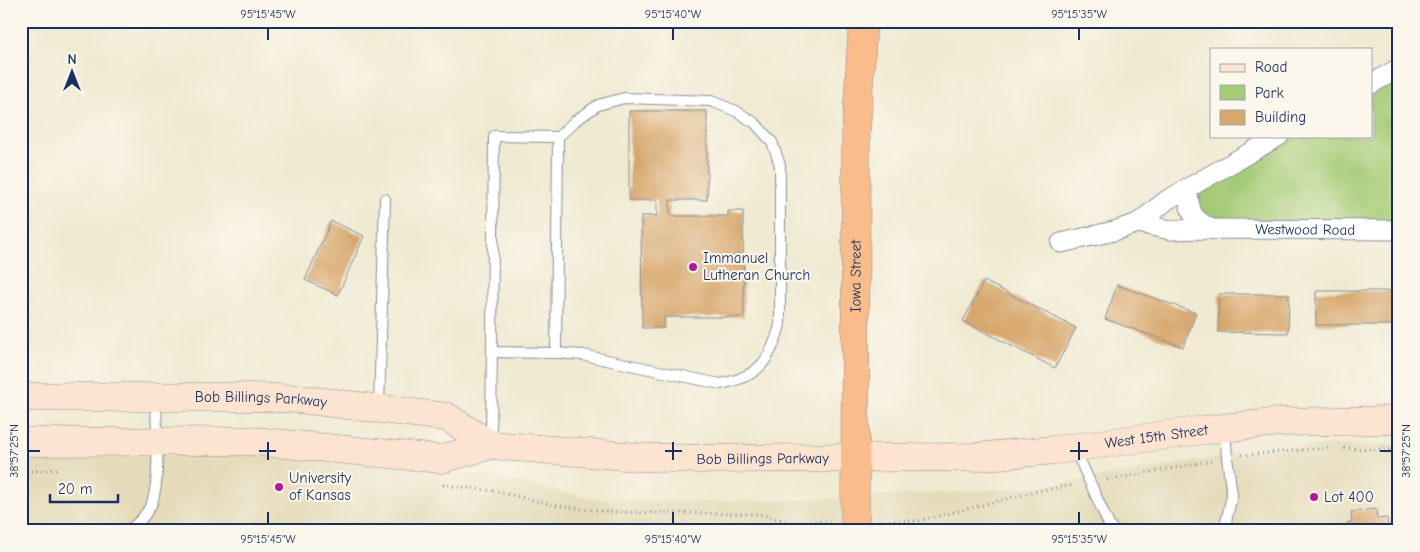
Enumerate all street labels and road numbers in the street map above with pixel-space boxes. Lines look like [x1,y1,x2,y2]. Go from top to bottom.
street label: Westwood Road [1255,220,1355,239]
street label: Iowa Street [847,239,865,312]
street label: Bob Billings Parkway [195,388,328,411]
street label: West 15th Street [1104,421,1210,452]
street label: Bob Billings Parkway [696,449,829,468]

